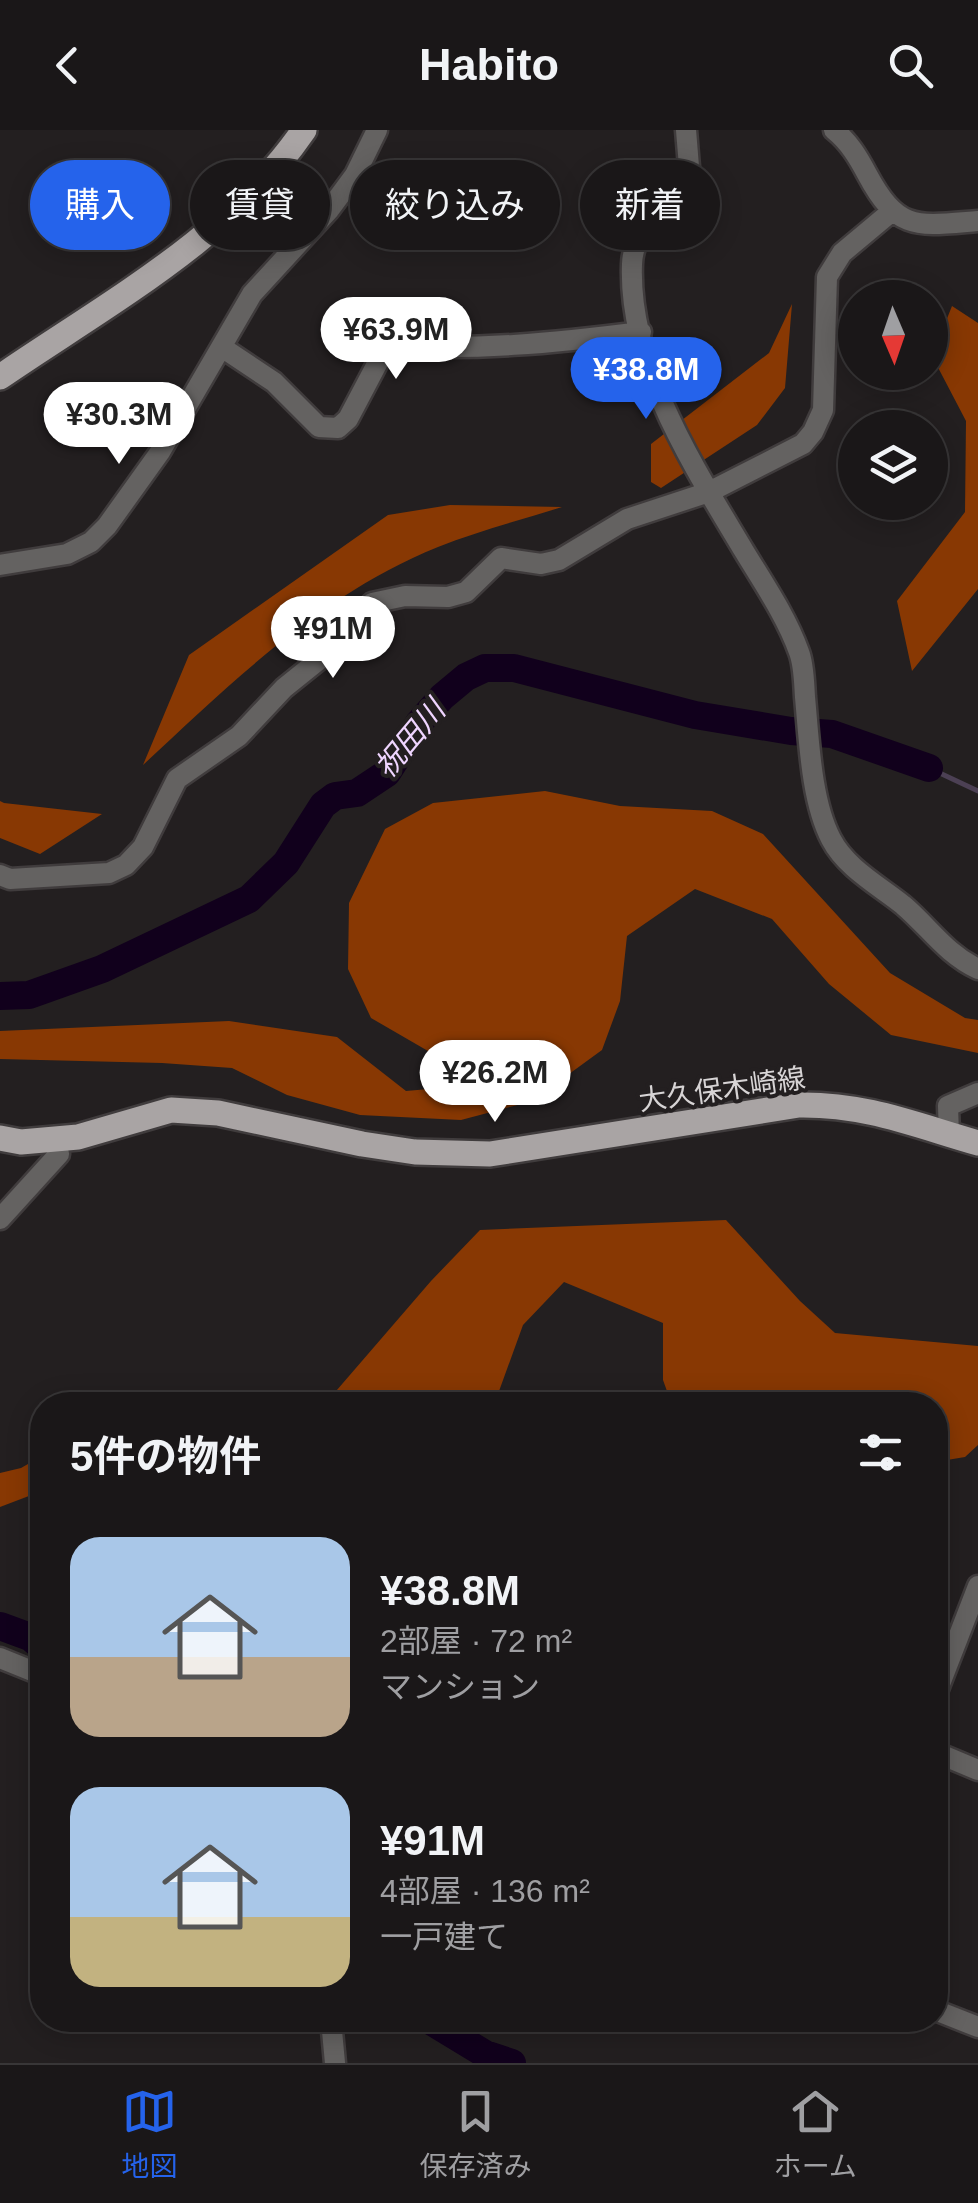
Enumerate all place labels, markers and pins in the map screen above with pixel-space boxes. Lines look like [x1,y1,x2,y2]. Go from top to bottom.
pin: ¥63.9M [315,297,477,382]
pin: ¥38.8M [565,337,727,422]
pin: ¥30.3M [38,382,200,467]
pin: ¥91M [274,596,392,681]
pin: ¥26.2M [414,1040,576,1125]

